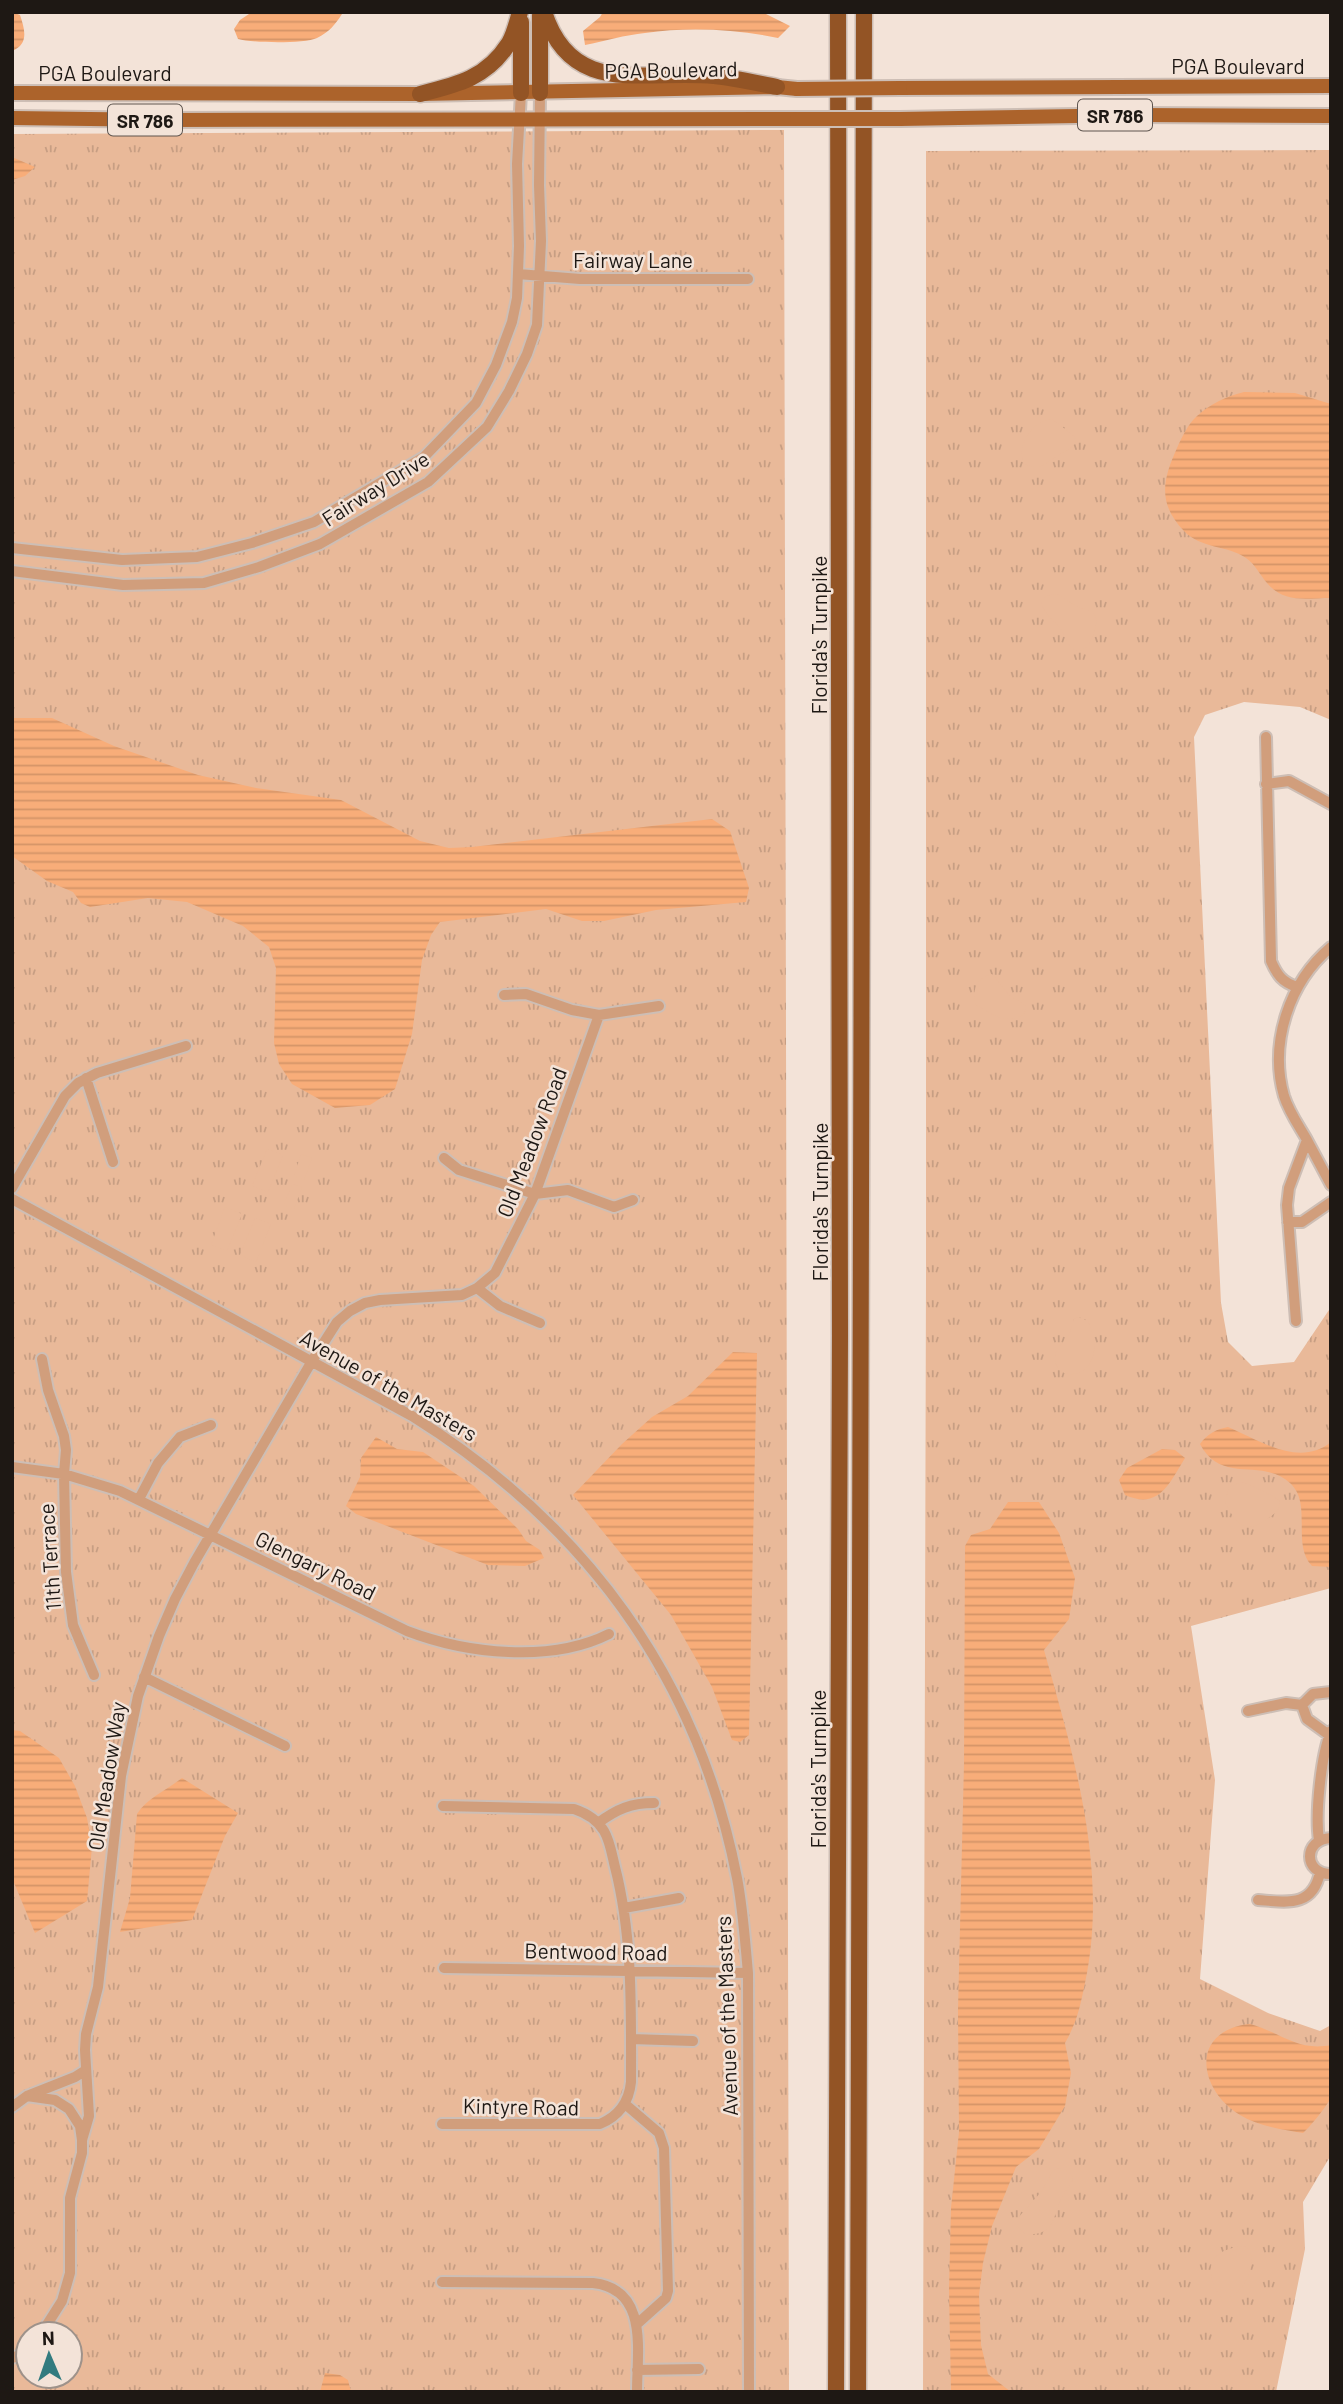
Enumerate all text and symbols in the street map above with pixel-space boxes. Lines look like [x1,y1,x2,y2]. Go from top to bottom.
street label: PGA Boulevard [1171,53,1305,78]
street label: PGA Boulevard [604,55,738,83]
street label: PGA Boulevard [38,60,172,85]
road number: SR 786 [1078,99,1152,130]
road number: SR 786 [108,104,182,136]
street label: Fairway Lane [573,247,693,272]
street label: Fairway Drive [317,445,433,531]
street label: Florida's Turnpike [806,556,831,714]
street label: Old Meadow Road [491,1063,571,1221]
street label: Florida's Turnpike [807,1123,832,1281]
street label: Avenue of the Masters [296,1324,482,1446]
street label: 11th Terrace [33,1502,65,1612]
street label: Glengary Road [252,1525,380,1605]
street label: Florida's Turnpike [805,1690,830,1848]
street label: Old Meadow Way [82,1700,130,1852]
street label: Avenue of the Masters [710,1916,742,2116]
street label: Bentwood Road [524,1937,668,1965]
street label: Kintyre Road [463,2092,579,2120]
north arrow [14,2320,84,2390]
text: N [42,2326,55,2349]

